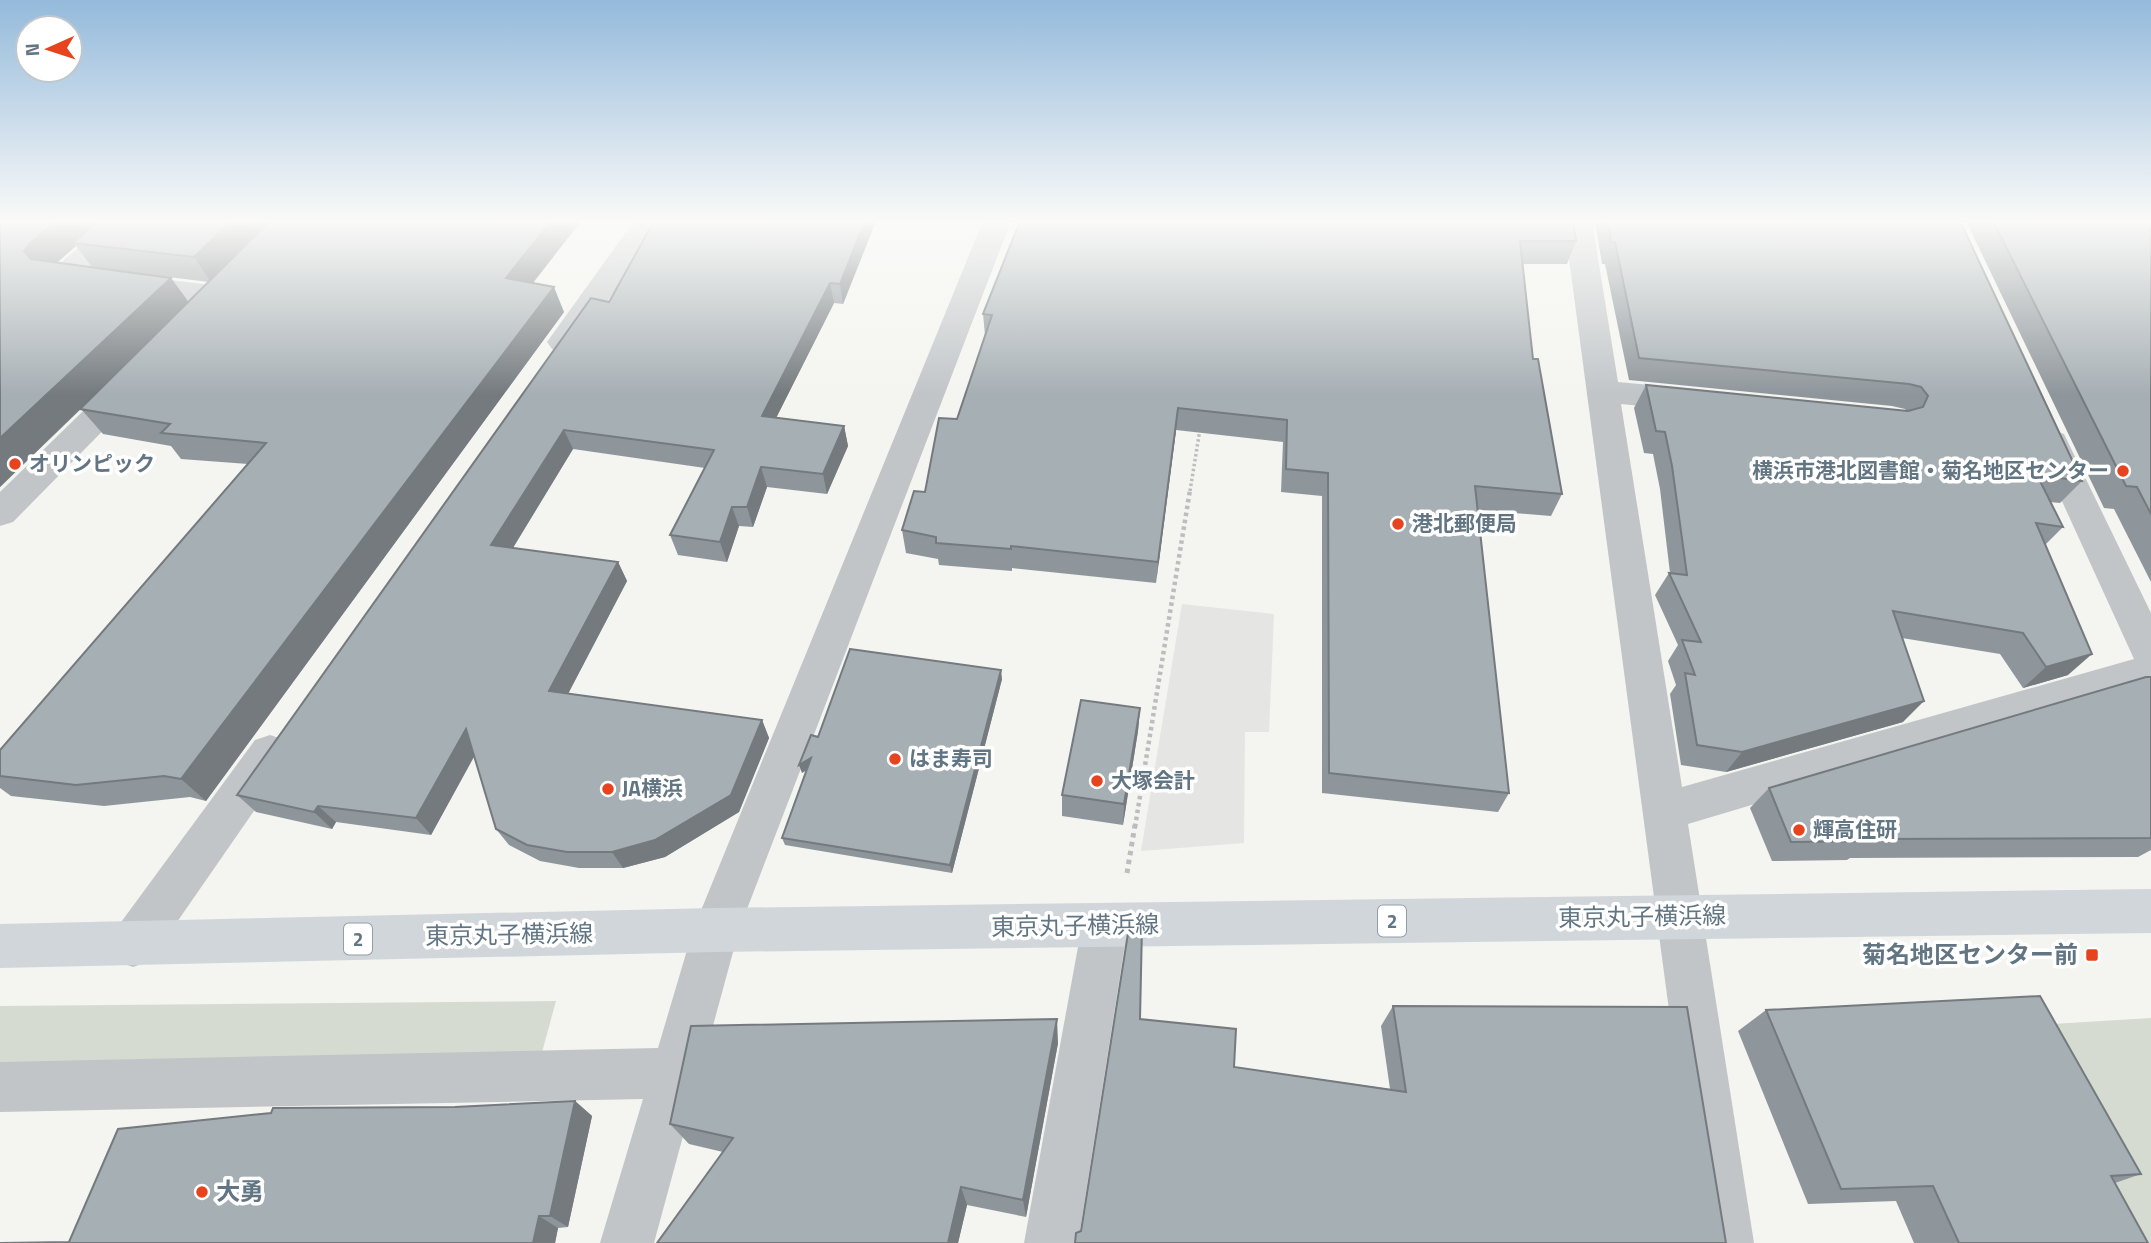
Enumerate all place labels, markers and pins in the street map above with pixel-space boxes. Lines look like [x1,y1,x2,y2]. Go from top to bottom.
place label: オリンピック [29,447,155,479]
place label: 横浜市港北図書館・菊名地区センター [1752,454,2109,486]
marker: オリンピック [7,456,23,472]
marker: 横浜市港北図書館・菊名地区センター [2115,463,2131,479]
place label: 港北郵便局 [1412,507,1517,539]
marker: 港北郵便局 [1390,516,1406,532]
place label: はま寿司 [909,742,993,774]
marker: はま寿司 [887,751,903,767]
place label: 大塚会計 [1111,764,1195,796]
place label: JA横浜 [622,772,683,804]
marker: 大塚会計 [1089,773,1105,789]
marker: JA横浜 [600,781,616,797]
place label: 輝高住研 [1813,813,1897,845]
marker: 輝高住研 [1791,822,1807,838]
place label: 菊名地区センター前 [1862,936,2078,972]
marker: 菊名地区センター前 [2084,947,2100,963]
place label: 大勇 [216,1173,264,1209]
marker: 大勇 [194,1184,210,1200]

